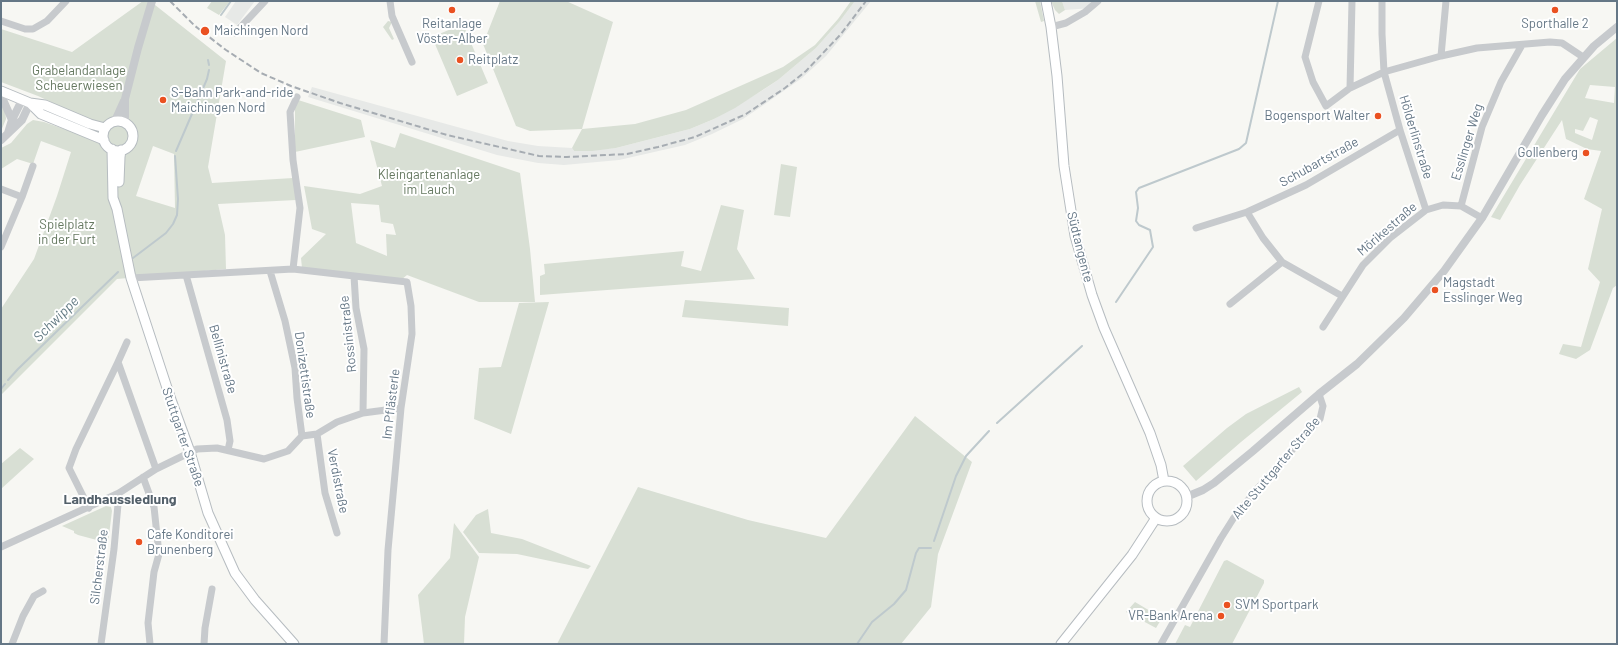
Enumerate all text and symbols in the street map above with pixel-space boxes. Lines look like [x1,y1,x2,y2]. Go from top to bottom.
marker: Reitanlage Vöster-Alber [447,5,457,15]
marker: Sporthalle 2 [1550,5,1560,15]
place label: Reitanlage Vöster-Alber [416,16,488,47]
place label: Sporthalle 2 [1521,16,1589,32]
place label: Maichingen Nord [214,23,308,39]
marker: Maichingen Nord [199,25,211,37]
place label: Reitplatz [468,52,518,68]
marker: Reitplatz [455,55,465,65]
park label: Grabelandanlage Scheuerwiesen [32,63,126,94]
place label: S-Bahn Park-and-ride Maichingen Nord [171,85,293,116]
street label: Hölderlinstraße [1396,93,1436,181]
marker: S-Bahn Park-and-ride Maichingen Nord [158,95,168,105]
street label: Esslinger Weg [1448,102,1486,182]
place label: Bogensport Walter [1265,108,1370,124]
marker: Bogensport Walter [1373,111,1383,121]
street label: Schubartstraße [1277,134,1361,190]
place label: Gollenberg [1518,145,1578,161]
marker: Gollenberg [1581,148,1591,158]
park label: Kleingartenanlage im Lauch [378,167,480,198]
street label: Mörikestraße [1354,199,1420,259]
street label: Südtangente [1064,210,1096,284]
park label: Spielplatz in der Furt [38,217,96,248]
place label: Magstadt Esslinger Weg [1443,275,1522,306]
marker: Magstadt Esslinger Weg [1430,285,1440,295]
water label: Schwippe [30,293,82,345]
street label: Rossinistraße [336,295,360,373]
street label: Bellinistraße [206,323,240,395]
street label: Donizettistraße [291,331,319,419]
street label: Im Pflästerle [379,368,403,440]
street label: Stuttgarter Straße [159,385,207,489]
street label: Alte Stuttgarter Straße [1229,414,1323,522]
street label: Verdistraße [324,447,352,515]
district label: Landhaussiedlung [63,491,177,507]
place label: Cafe Konditorei Brunenberg [147,527,234,558]
street label: Silcherstraße [87,528,111,606]
marker: Cafe Konditorei Brunenberg [134,537,144,547]
place label: SVM Sportpark [1235,597,1318,613]
marker: SVM Sportpark [1222,600,1232,610]
place label: VR-Bank Arena [1128,608,1213,624]
marker: VR-Bank Arena [1216,611,1226,621]

